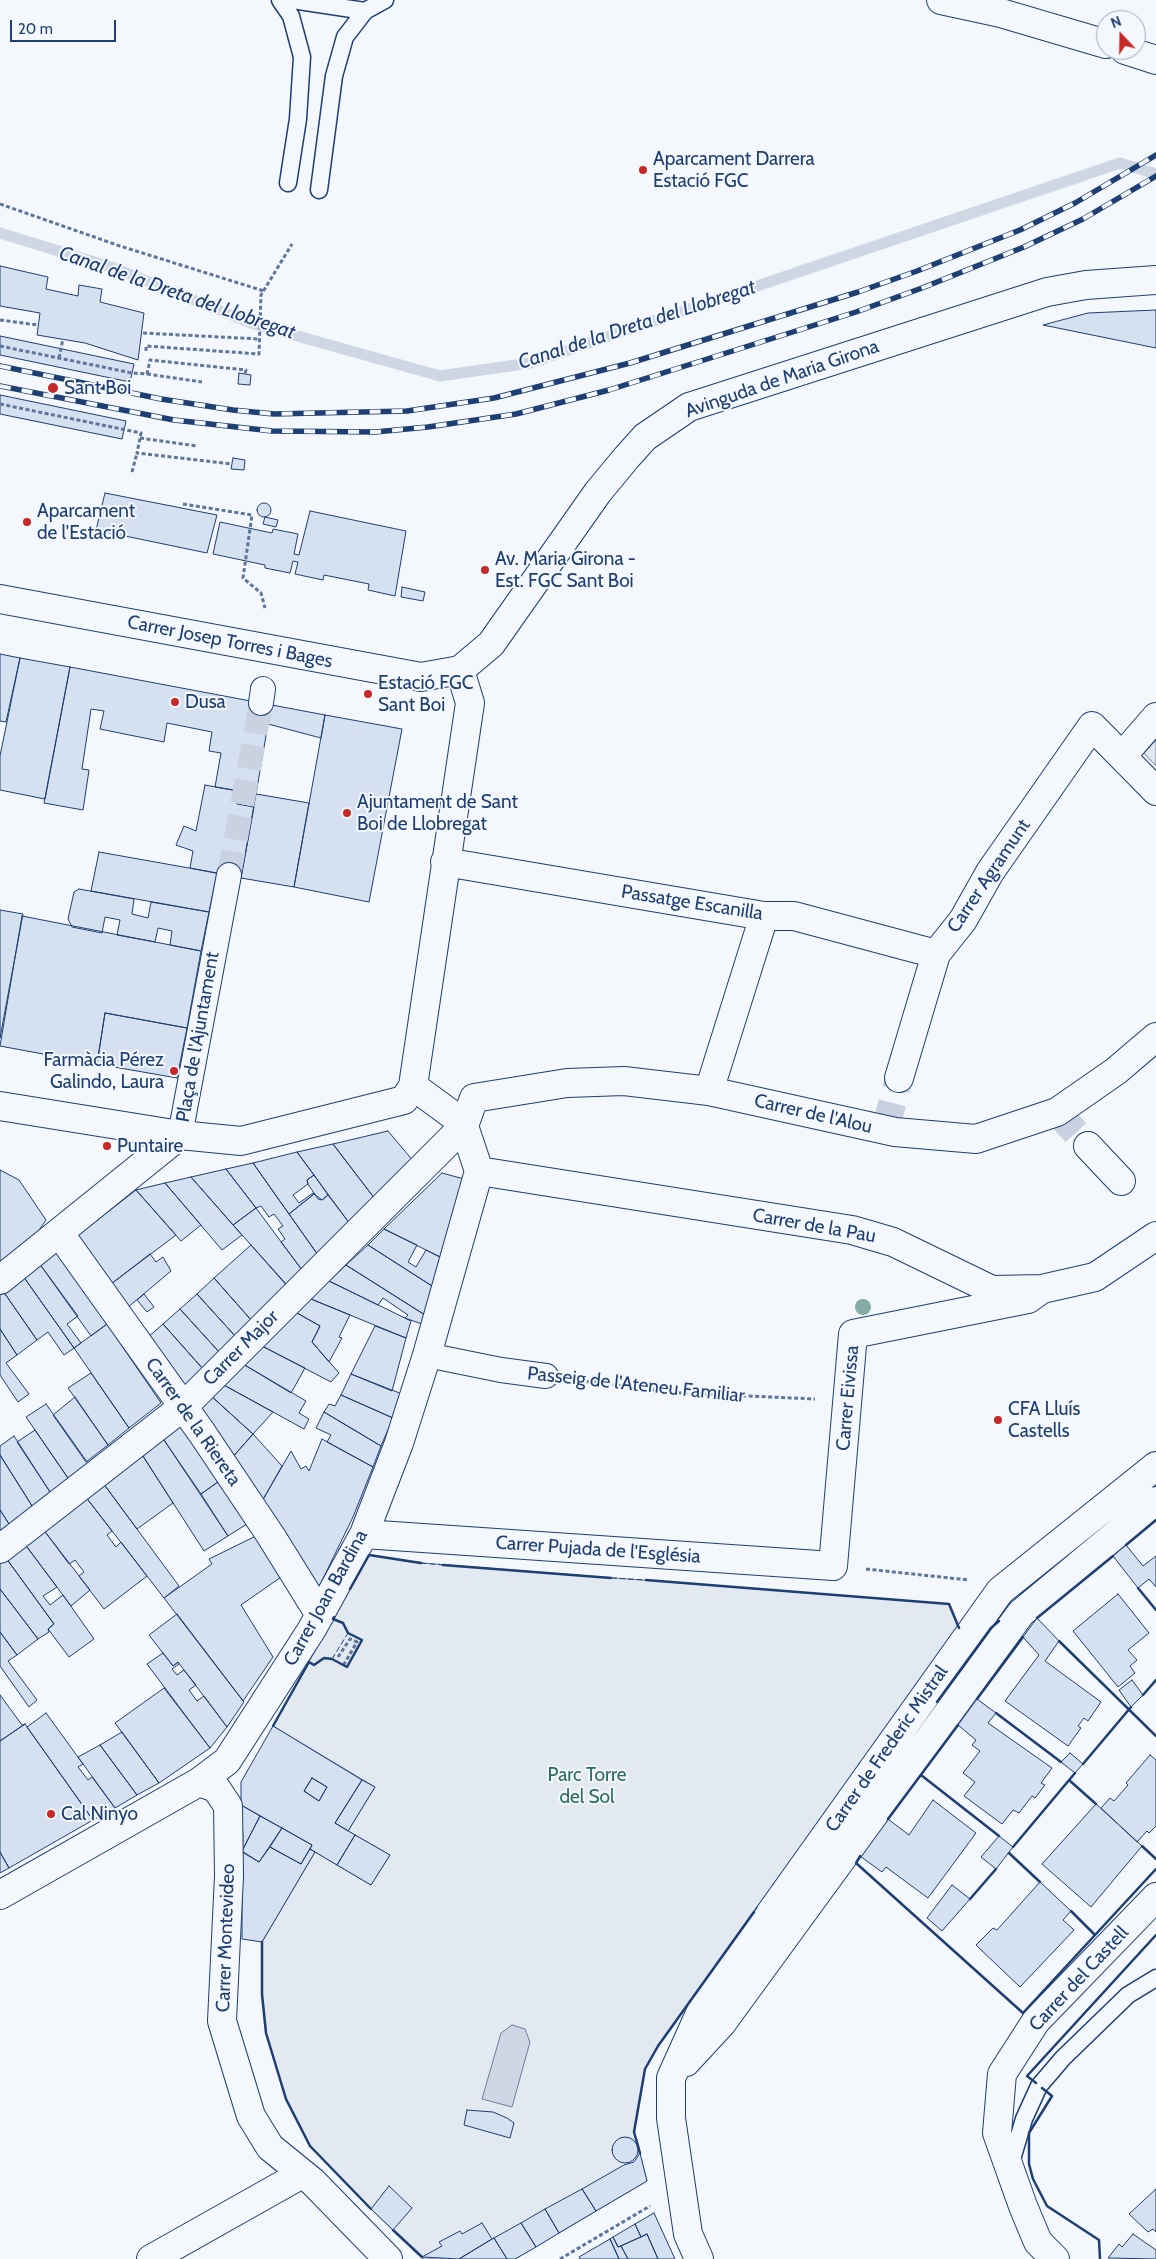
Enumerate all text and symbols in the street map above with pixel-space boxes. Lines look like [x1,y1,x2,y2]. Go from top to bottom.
scale bar [12,10,119,42]
north arrow [1096,10,1146,60]
text: N [1108,12,1124,32]
text: 20 m [18,20,53,38]
place label: Aparcament Darrera Estació FGC [653,148,815,192]
marker: Aparcament Darrera Estació FGC [637,164,649,176]
water label: Canal de la Dreta del Llobregat [56,241,298,345]
water label: Canal de la Dreta del Llobregat [515,275,759,375]
street label: Avinguda de Maria Girona [682,335,882,423]
place label: Sant Boi [64,377,131,399]
marker: Sant Boi [46,381,60,395]
place label: Aparcament de l'Estació [37,500,135,544]
marker: Aparcament de l'Estació [21,516,33,528]
place label: Av. Maria Girona - Est. FGC Sant Boi [495,548,636,592]
marker: Av. Maria Girona - Est. FGC Sant Boi [479,564,491,576]
street label: Carrer Josep Torres i Bages [125,611,335,673]
place label: Estació FGC Sant Boi [378,672,473,716]
marker: Estació FGC Sant Boi [362,688,374,700]
place label: Dusa [185,691,226,713]
marker: Dusa [169,696,181,708]
place label: Ajuntament de Sant Boi de Llobregat [357,791,518,835]
marker: Ajuntament de Sant Boi de Llobregat [341,807,353,819]
street label: Carrer Agramunt [943,815,1035,937]
street label: Passatge Escanilla [620,881,764,925]
street label: Plaça de l'Ajuntament [172,950,224,1124]
place label: Farmàcia Pérez Galindo, Laura [43,1049,164,1093]
marker: Farmàcia Pérez Galindo, Laura [168,1065,180,1077]
street label: Carrer de l'Alou [752,1089,874,1139]
place label: Puntaire [117,1135,183,1157]
marker: Puntaire [101,1140,113,1152]
street label: Carrer de la Pau [751,1204,877,1248]
street label: Carrer Major [198,1305,284,1391]
street label: Carrer Eivissa [832,1344,864,1452]
street label: Carrer de la Riereta [140,1354,246,1490]
street label: Passeig de l'Ateneu Familiar [526,1362,746,1408]
place label: CFA Lluís Castells [1008,1398,1080,1442]
marker: CFA Lluís Castells [992,1414,1004,1426]
street label: Carrer Joan Bardina [279,1526,373,1670]
street label: Carrer Pujada de l'Església [495,1531,701,1569]
street label: Carrer de Frederic Mistral [821,1661,953,1837]
park label: Parc Torre del Sol [548,1764,626,1808]
place label: Cal Ninyo [61,1803,138,1825]
marker: Cal Ninyo [45,1808,57,1820]
street label: Carrer Montevideo [212,1863,240,2013]
street label: Carrer del Castell [1025,1922,1133,2036]

